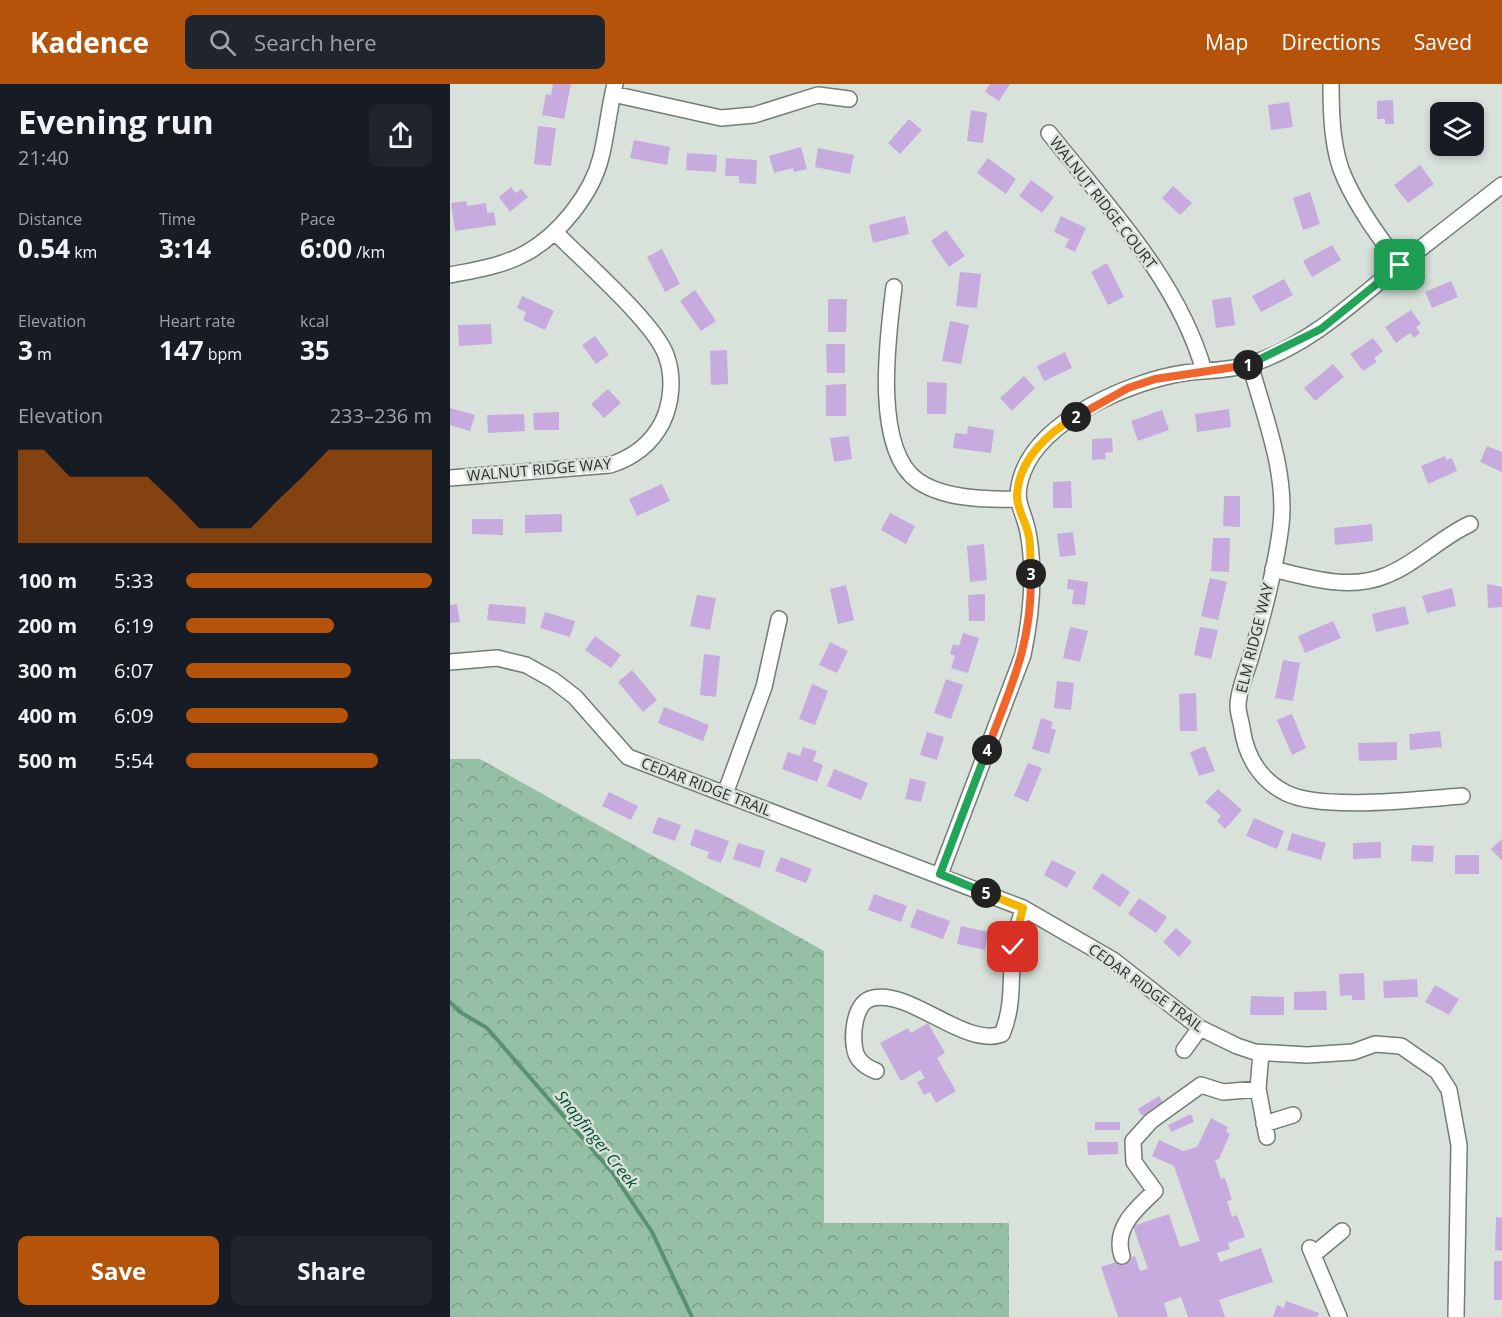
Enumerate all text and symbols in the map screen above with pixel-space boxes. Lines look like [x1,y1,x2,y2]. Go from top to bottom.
search box [185,15,605,69]
text: Kadence [30,23,149,61]
icon: search [206,26,239,59]
text: Search here [254,27,377,57]
text: Map [1205,28,1248,56]
text: Directions [1281,28,1381,56]
text: Saved [1414,28,1472,56]
text: Evening run [18,99,214,144]
map controls [1430,102,1484,156]
button: layers [1430,102,1484,156]
button: share [369,104,432,167]
street label: WALNUT RIDGE COURT [1046,132,1162,273]
text: 21:40 [18,144,69,171]
text: Distance [18,208,82,230]
text: Time [159,208,196,230]
text: Pace [300,208,335,230]
text: 0.54 [18,230,70,266]
text: 3:14 [159,230,211,266]
text: 6:00 [300,230,352,266]
pin [1374,239,1425,290]
text: km [70,241,97,263]
text: /km [352,241,385,263]
icon: arrive [1383,248,1416,281]
text: Elevation [18,310,86,332]
text: Heart rate [159,310,235,332]
text: kcal [300,310,329,332]
text: 3 [18,332,33,368]
text: 147 [159,332,204,368]
text: 35 [300,332,330,368]
text: m [33,343,52,365]
text: bpm [204,343,242,365]
pin: 1 [1233,350,1263,380]
text: 1 [1243,354,1253,376]
text: Elevation [18,402,103,429]
text: 233–236 m [330,402,432,429]
pin: 2 [1061,402,1091,432]
text: 2 [1071,406,1081,428]
street label: WALNUT RIDGE WAY [466,453,612,485]
pin: 3 [1016,559,1046,589]
text: 3 [1026,563,1036,585]
text: 100 m [18,567,77,594]
text: 5:33 [114,567,154,594]
street label: ELM RIDGE WAY [1231,580,1278,695]
text: 200 m [18,612,77,639]
text: 6:19 [114,612,154,639]
text: 300 m [18,657,77,684]
text: 6:07 [114,657,154,684]
text: 400 m [18,702,77,729]
text: 6:09 [114,702,154,729]
pin: 4 [972,735,1002,765]
text: 4 [982,739,992,761]
text: 500 m [18,747,77,774]
text: 5:54 [114,747,154,774]
street label: CEDAR RIDGE TRAIL [638,752,774,820]
pin: 5 [971,878,1001,908]
text: 5 [981,882,991,904]
pin [987,921,1038,972]
icon: check [996,930,1029,963]
street label: CEDAR RIDGE TRAIL [1085,939,1208,1036]
water label: Snapfinger Creek [551,1085,644,1193]
button: Save [18,1236,219,1305]
button: Share [231,1236,432,1305]

